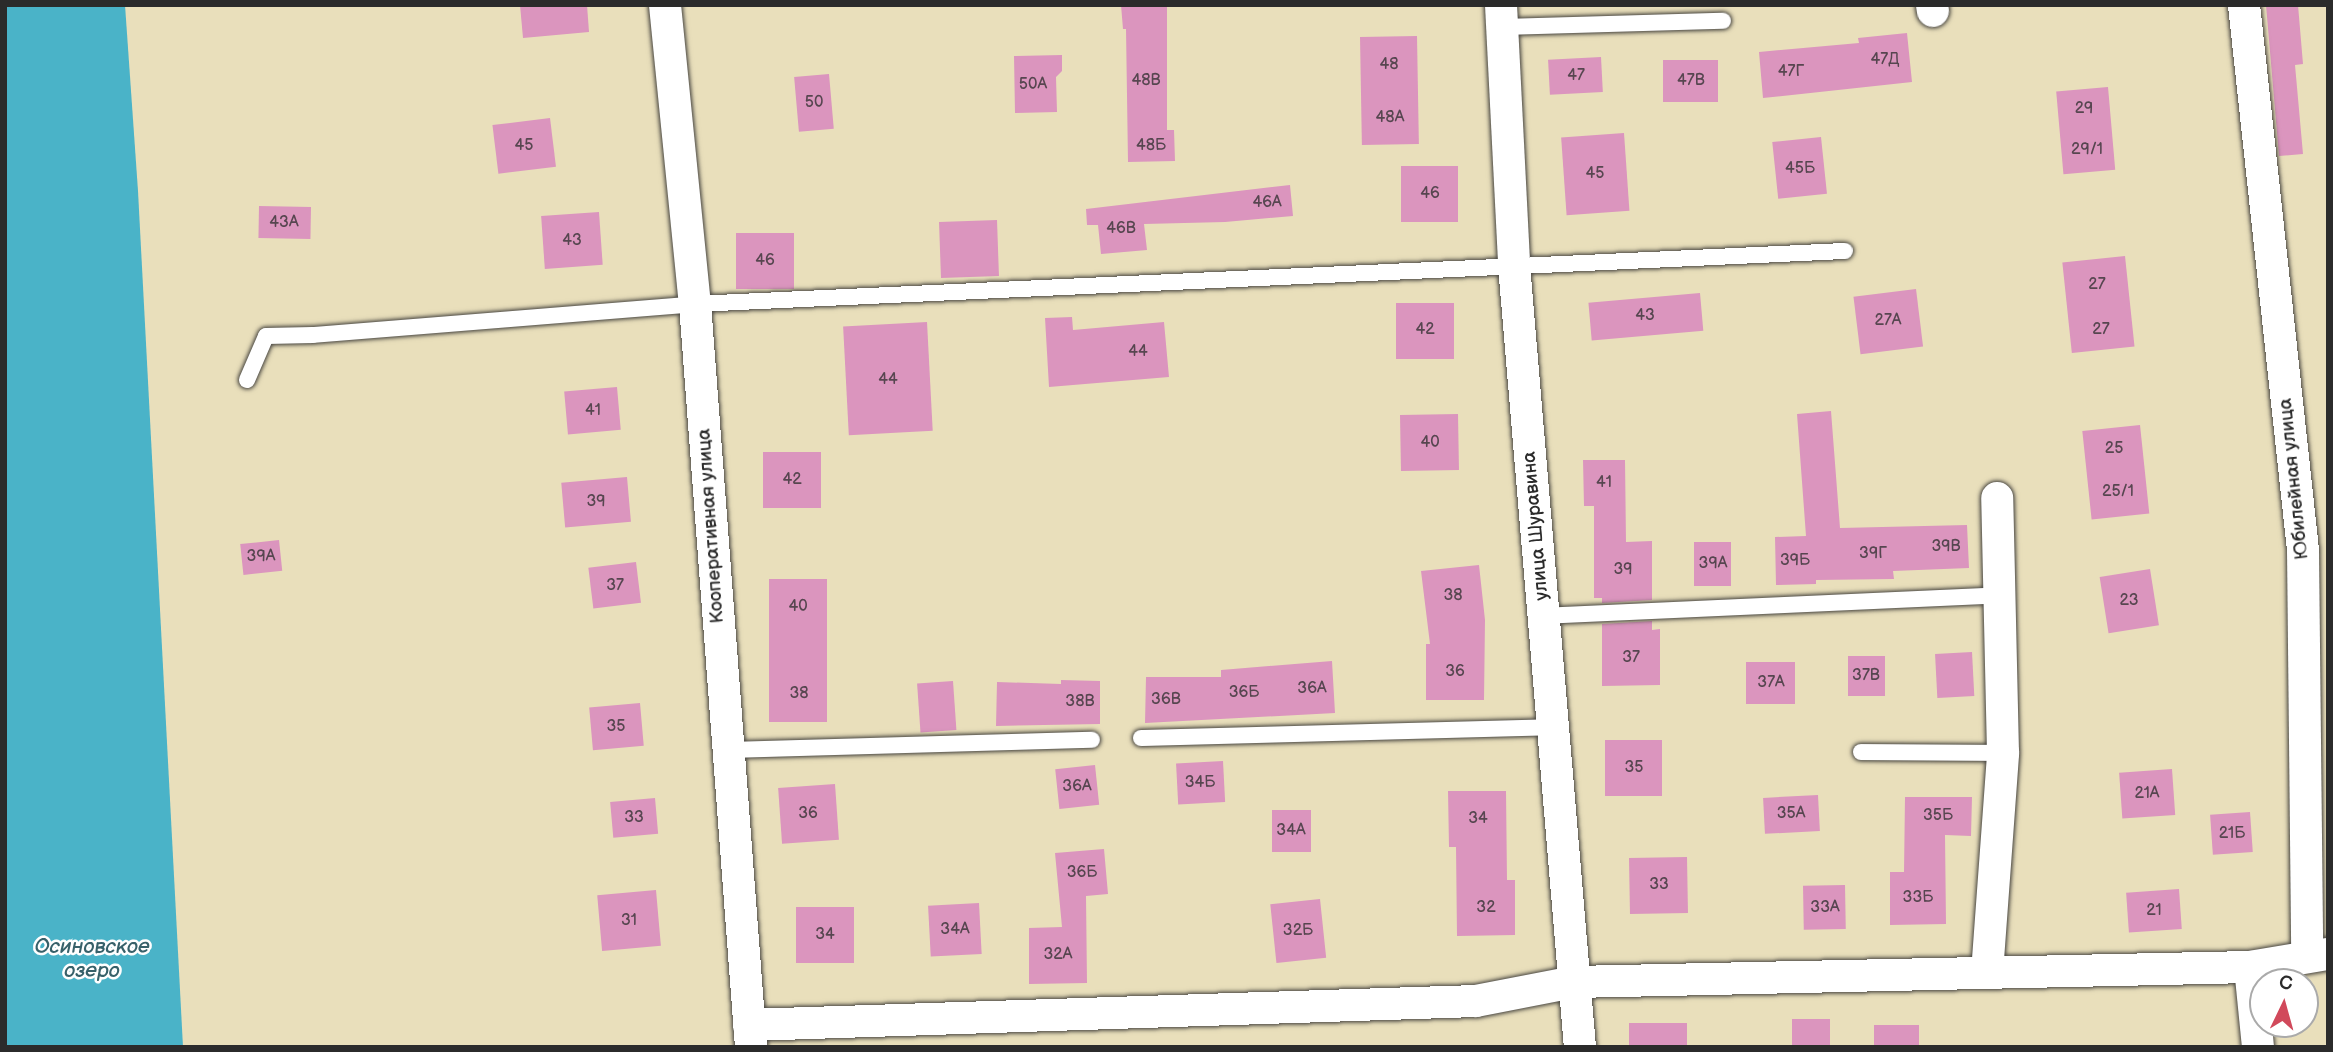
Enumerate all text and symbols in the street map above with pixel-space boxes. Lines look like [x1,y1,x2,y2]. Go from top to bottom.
house number: 47Д [1871,50,1899,70]
house number: 48 [1379,55,1399,75]
house number: 47Г [1778,62,1804,82]
house number: 47 [1567,66,1585,86]
house number: 48В [1131,71,1161,91]
house number: 47В [1677,71,1705,91]
house number: 50А [1019,75,1047,95]
house number: 50 [805,93,823,113]
house number: 29 [2075,99,2093,119]
house number: 48А [1376,108,1404,128]
house number: 45 [515,136,533,156]
house number: 48Б [1136,136,1166,156]
house number: 29/1 [2071,140,2103,160]
house number: 45Б [1785,159,1815,179]
house number: 45 [1586,164,1604,184]
house number: 46 [1420,184,1440,204]
house number: 46А [1252,193,1282,213]
house number: 43А [269,213,299,233]
house number: 46В [1106,219,1136,239]
house number: 43 [562,231,582,251]
house number: 46 [755,251,775,271]
house number: 27 [2088,275,2106,295]
house number: 43 [1635,306,1655,326]
house number: 27А [1875,311,1901,331]
house number: 42 [1415,320,1435,340]
house number: 27 [2092,320,2110,340]
house number: 44 [1128,342,1148,362]
house number: 44 [878,370,898,390]
street label: Юбилейная улица [2274,397,2314,561]
house number: 41 [585,401,601,421]
street label: Кооперативная улица [693,428,729,624]
house number: 40 [1420,433,1440,453]
house number: 25 [2105,439,2123,459]
street label: улица Шуравина [1518,451,1554,601]
house number: 42 [782,470,802,490]
house number: 41 [1596,473,1612,493]
house number: 25/1 [2102,482,2134,502]
house number: 39 [586,492,606,512]
house number: 39В [1931,537,1961,557]
house number: 39Г [1859,544,1887,564]
house number: 39А [247,547,275,567]
house number: 39Б [1780,551,1810,571]
house number: 39А [1699,554,1727,574]
house number: 39 [1613,560,1633,580]
house number: 37 [606,576,624,596]
house number: 38 [1443,586,1463,606]
house number: 23 [2120,591,2138,611]
house number: 40 [788,597,808,617]
house number: 37 [1622,648,1640,668]
house number: 36 [1445,662,1465,682]
house number: 37В [1852,666,1880,686]
house number: 37А [1757,673,1785,693]
house number: 36А [1297,679,1327,699]
house number: 36Б [1229,683,1259,703]
house number: 38 [789,684,809,704]
house number: 36В [1151,690,1181,710]
house number: 38В [1065,692,1095,712]
house number: 35 [606,717,626,737]
house number: 35 [1624,758,1644,778]
house number: 34Б [1185,773,1215,793]
house number: 36А [1062,777,1092,797]
house number: 21А [2134,784,2160,804]
house number: 36 [798,804,818,824]
house number: 35А [1777,804,1805,824]
house number: 35Б [1923,806,1953,826]
house number: 33 [624,808,644,828]
house number: 34 [1468,809,1488,829]
house number: 34А [1276,821,1306,841]
house number: 21Б [2219,824,2245,844]
house number: 36Б [1067,863,1097,883]
house number: 33 [1649,875,1669,895]
house number: 33Б [1903,888,1933,908]
house number: 32 [1476,898,1496,918]
house number: 33А [1810,898,1840,918]
house number: 21 [2146,901,2162,921]
house number: 31 [621,911,637,931]
house number: 34А [940,920,970,940]
house number: 32Б [1283,921,1313,941]
house number: 34 [815,925,835,945]
water label: Осиновское озеро [34,934,150,984]
house number: 32А [1044,945,1072,965]
north arrow [2249,968,2319,1038]
text: С [2278,972,2293,996]

